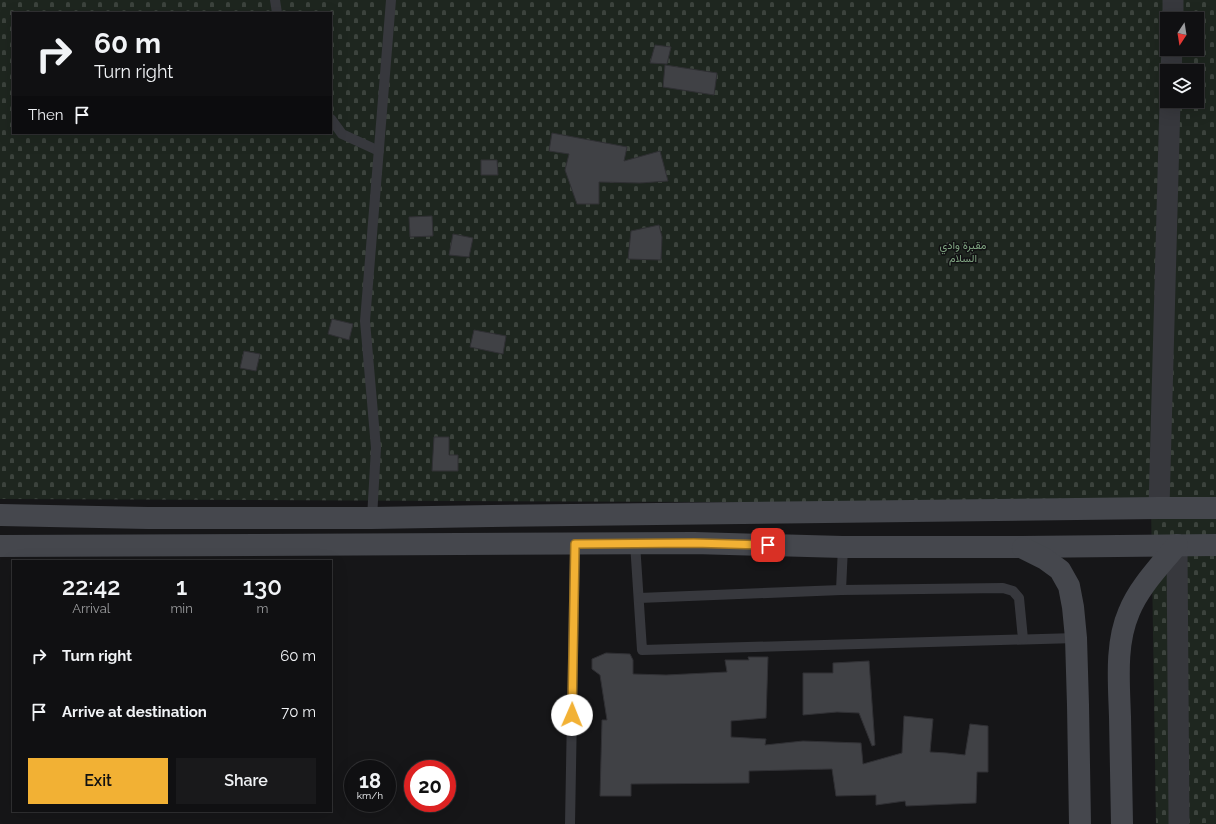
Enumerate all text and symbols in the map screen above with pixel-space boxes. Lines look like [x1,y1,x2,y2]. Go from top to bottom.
north arrow [1160,12,1204,56]
map controls [1160,12,1204,108]
text: 60 m [94,27,161,60]
icon: right [28,28,80,80]
text: Turn right [94,61,173,82]
button: layers [1160,64,1204,108]
icon: arrive [71,104,93,126]
text: Then [28,106,63,124]
park label: مقبرة وادي السلام [940,239,987,266]
pin [751,528,785,562]
icon: arrive [757,534,779,556]
text: 22:42 [62,572,120,601]
text: 1 [176,572,187,601]
text: 130 [243,572,282,601]
text: Arrival [72,601,110,616]
text: min [170,601,193,616]
text: m [256,601,268,616]
icon: right [28,645,50,667]
text: Turn right [62,647,132,665]
text: 60 m [280,647,316,665]
position arrow [551,694,593,736]
icon: arrive [28,701,50,723]
text: Arrive at destination [62,703,207,721]
text: 70 m [281,703,316,721]
button: Exit [28,758,168,804]
button: Share [176,758,316,804]
speed limit sign: 20 [404,760,456,812]
text: 18 [359,769,381,793]
text: km/h [357,790,383,801]

